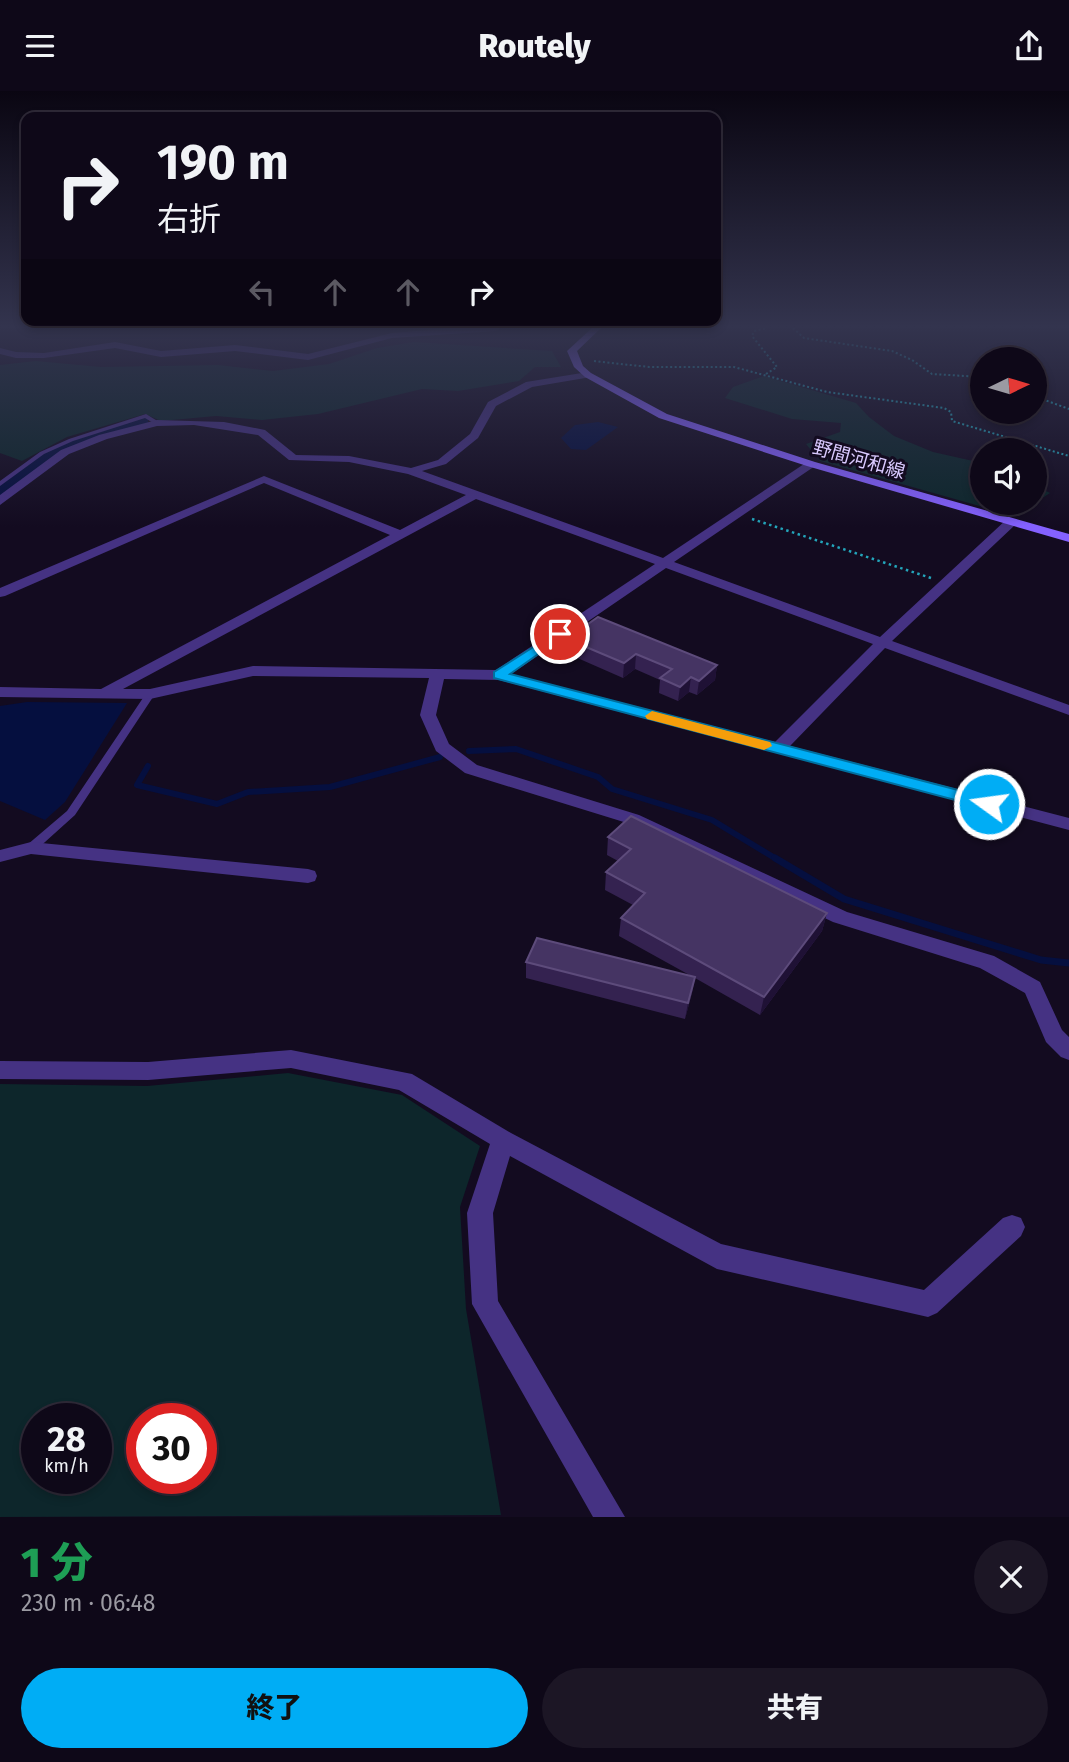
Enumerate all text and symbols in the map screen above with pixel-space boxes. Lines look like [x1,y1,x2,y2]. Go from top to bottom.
icon: menu [21,27,59,65]
text: Routely [478,27,591,65]
icon: share [1010,27,1048,65]
text: 190 m [157,133,289,192]
icon: right [42,140,133,231]
text: 右折 [157,200,221,238]
icon: left [243,273,281,311]
icon: ahead [316,273,354,311]
icon: ahead [389,273,427,311]
icon: right [462,273,500,311]
north arrow [970,347,1046,423]
map controls [970,347,1047,515]
street label: 野間河和線 [810,435,908,484]
button: sound [970,438,1047,515]
pin [530,604,590,664]
icon: arrive [541,615,579,653]
position arrow [952,767,1026,841]
speed limit sign: 30 [126,1403,217,1494]
text: 28 [47,1418,86,1460]
text: km/h [44,1455,89,1477]
text: 1 分 [21,1538,92,1588]
button: close [974,1540,1048,1614]
text: 230 m · 06:48 [21,1589,156,1617]
button: 終了 [21,1668,528,1748]
button: 共有 [542,1668,1048,1748]

